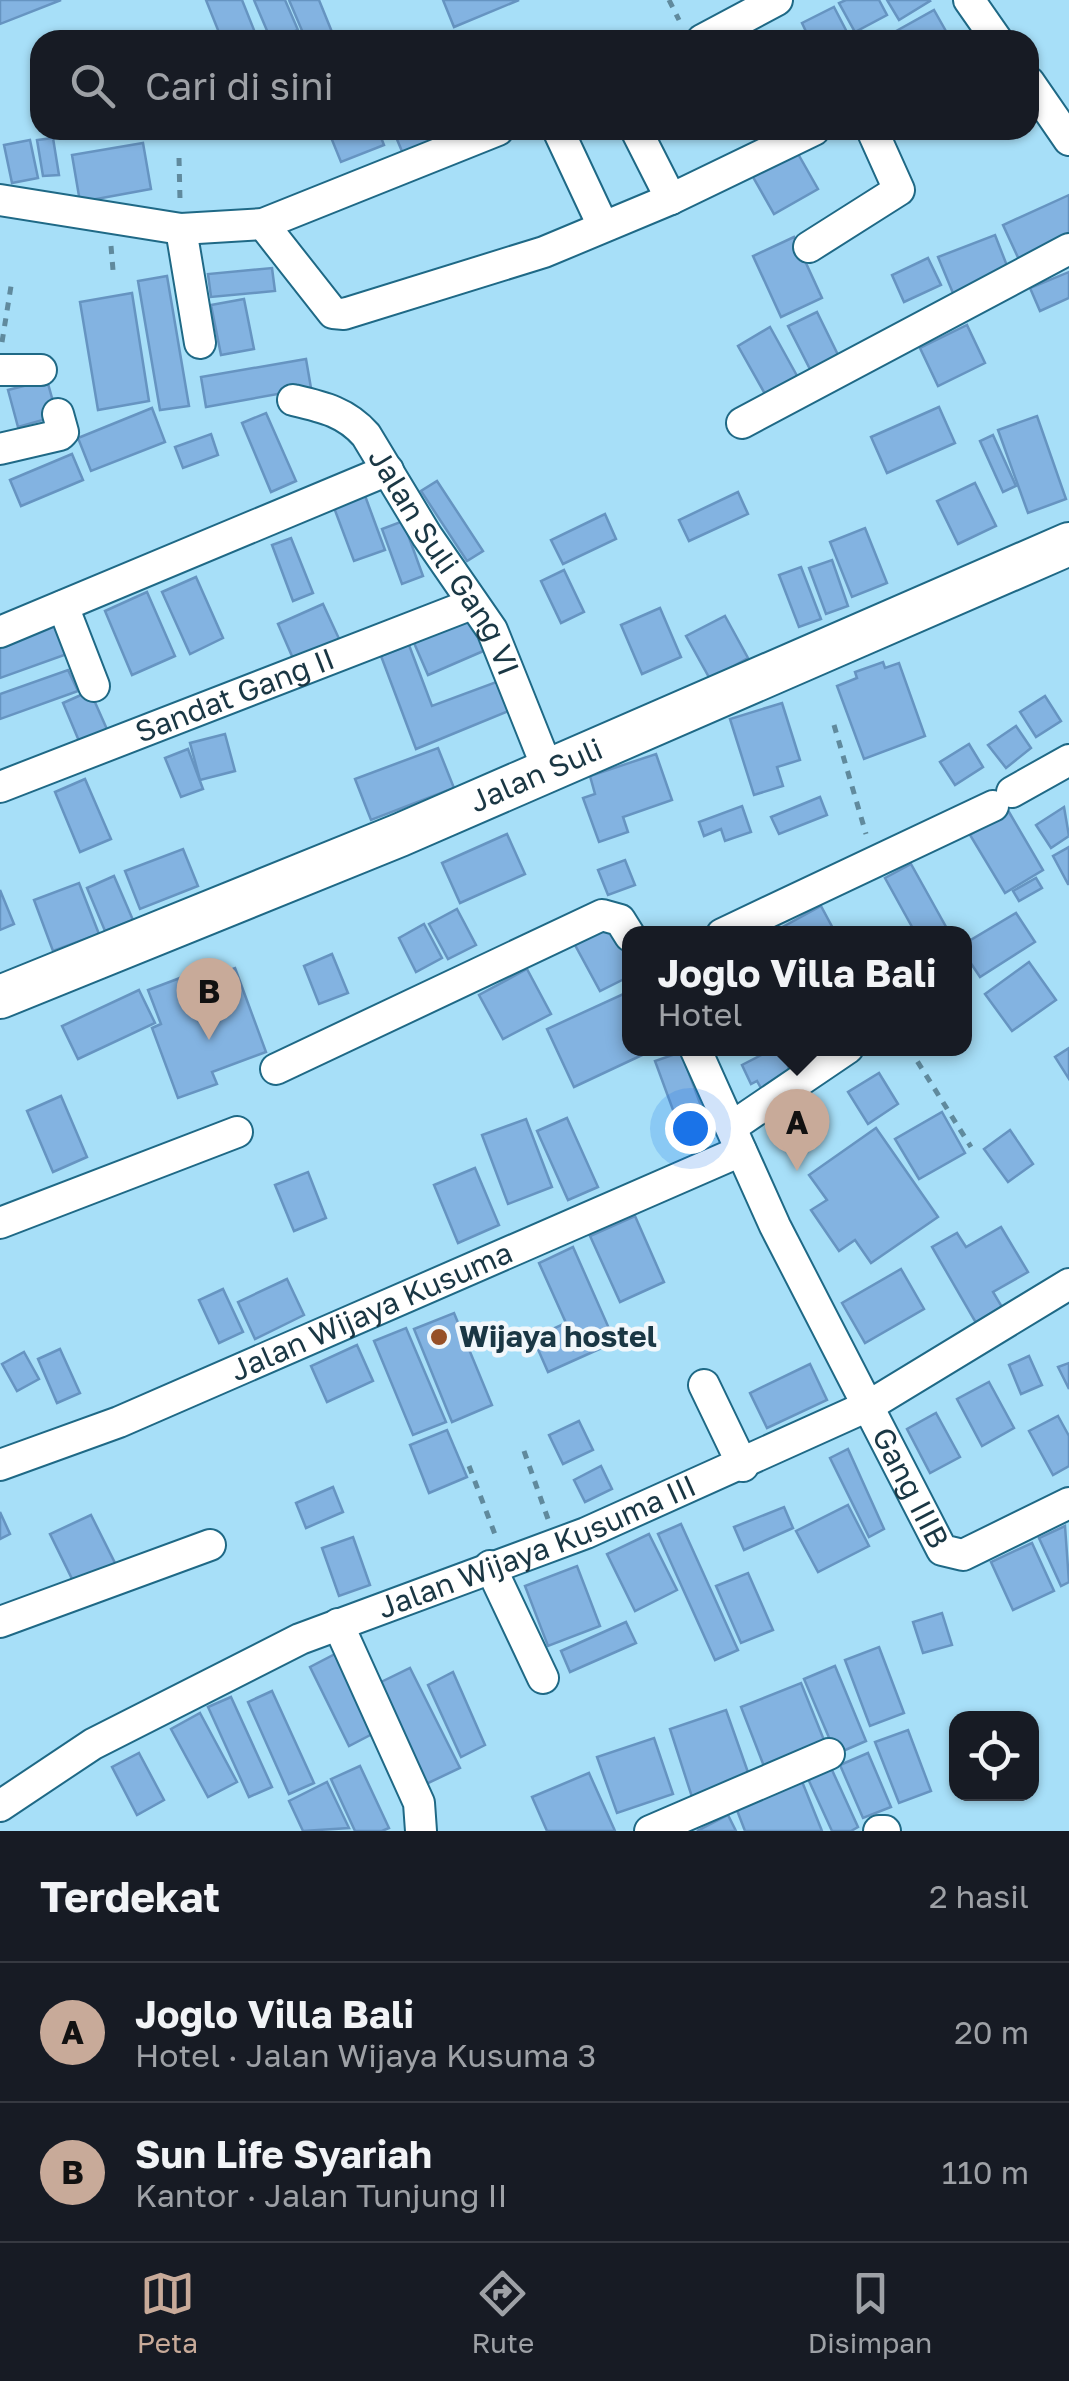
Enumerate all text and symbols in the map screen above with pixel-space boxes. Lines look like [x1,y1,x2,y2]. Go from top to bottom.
search box [30,30,1039,140]
icon: search [65,58,120,113]
text: Cari di sini [145,63,334,108]
street label: Jalan Suli Gang VI [361,442,527,680]
street label: Sandat Gang II [130,640,339,750]
street label: Jalan Suli [464,730,608,820]
popup [622,926,972,1056]
text: Joglo Villa Bali [657,950,937,995]
pin: B [176,958,242,1040]
text: Hotel [657,995,743,1033]
pin: A [764,1088,830,1171]
your location [665,1103,716,1154]
street label: Jalan Wijaya Kusuma [225,1234,517,1388]
place label: Wijaya hostel [459,1318,657,1354]
marker: Wijaya hostel [428,1326,450,1348]
street label: Gang IIIB [865,1421,957,1554]
street label: Jalan Wijaya Kusuma III [373,1467,701,1626]
map controls [949,1711,1039,1801]
button: locate [949,1711,1039,1801]
text: Terdekat [40,1871,220,1921]
text: 2 hasil [929,1877,1029,1915]
text: Joglo Villa Bali [135,1991,414,2036]
text: A [61,2013,84,2051]
text: 20 m [954,2013,1029,2051]
text: Hotel · Jalan Wijaya Kusuma 3 [135,2036,596,2074]
text: Sun Life Syariah [135,2131,432,2176]
text: B [61,2153,84,2191]
text: 110 m [942,2153,1029,2191]
text: Kantor · Jalan Tunjung II [135,2176,508,2214]
tab: Peta [137,2266,198,2359]
tab: Rute [471,2266,534,2359]
tab: Disimpan [808,2266,932,2359]

